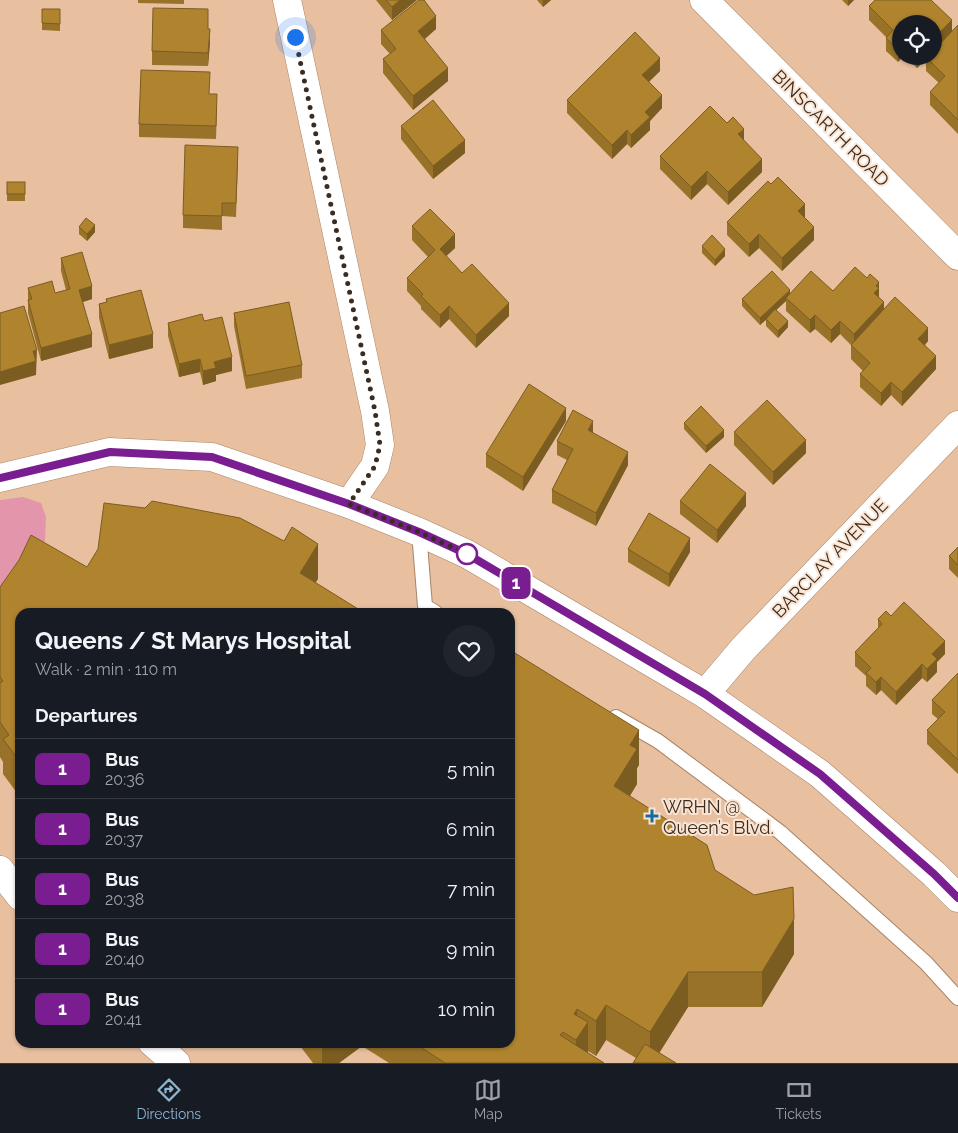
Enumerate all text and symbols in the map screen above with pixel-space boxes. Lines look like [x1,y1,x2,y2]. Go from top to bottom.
map controls [892,15,942,65]
button: locate [892,15,942,65]
your location [283,25,308,50]
street label: BINSCARTH ROAD [768,65,894,191]
street label: BARCLAY AVENUE [768,494,892,622]
unlabelled marker [456,543,478,565]
line badge: 1 [500,567,532,599]
text: 1 [512,572,520,593]
button: heart [443,625,495,677]
text: Queens / St Marys Hospital [35,626,351,655]
text: Walk · 2 min · 110 m [35,660,177,679]
text: Departures [35,704,137,726]
text: Bus [105,748,139,770]
text: 1 [58,758,67,779]
text: 5 min [447,758,495,780]
text: 20:36 [105,770,144,789]
place label: WRHN @ Queen’s Blvd. [663,796,774,838]
text: Bus [105,808,139,830]
marker: WRHN @ Queen’s Blvd. [645,809,659,823]
text: 1 [58,818,67,839]
text: 6 min [446,818,495,840]
text: 20:37 [105,830,143,849]
text: Bus [105,868,139,890]
text: 1 [58,878,67,899]
text: 7 min [447,878,495,900]
text: 20:38 [105,890,144,909]
text: Bus [105,928,139,950]
text: 1 [58,938,67,959]
text: 9 min [446,938,495,960]
text: 20:40 [105,950,145,969]
text: Bus [105,988,139,1010]
text: 1 [58,998,67,1019]
text: 10 min [438,998,495,1020]
text: 20:41 [105,1010,142,1029]
tab: Directions [136,1076,201,1122]
tab: Map [474,1076,503,1122]
tab: Tickets [776,1076,822,1122]

